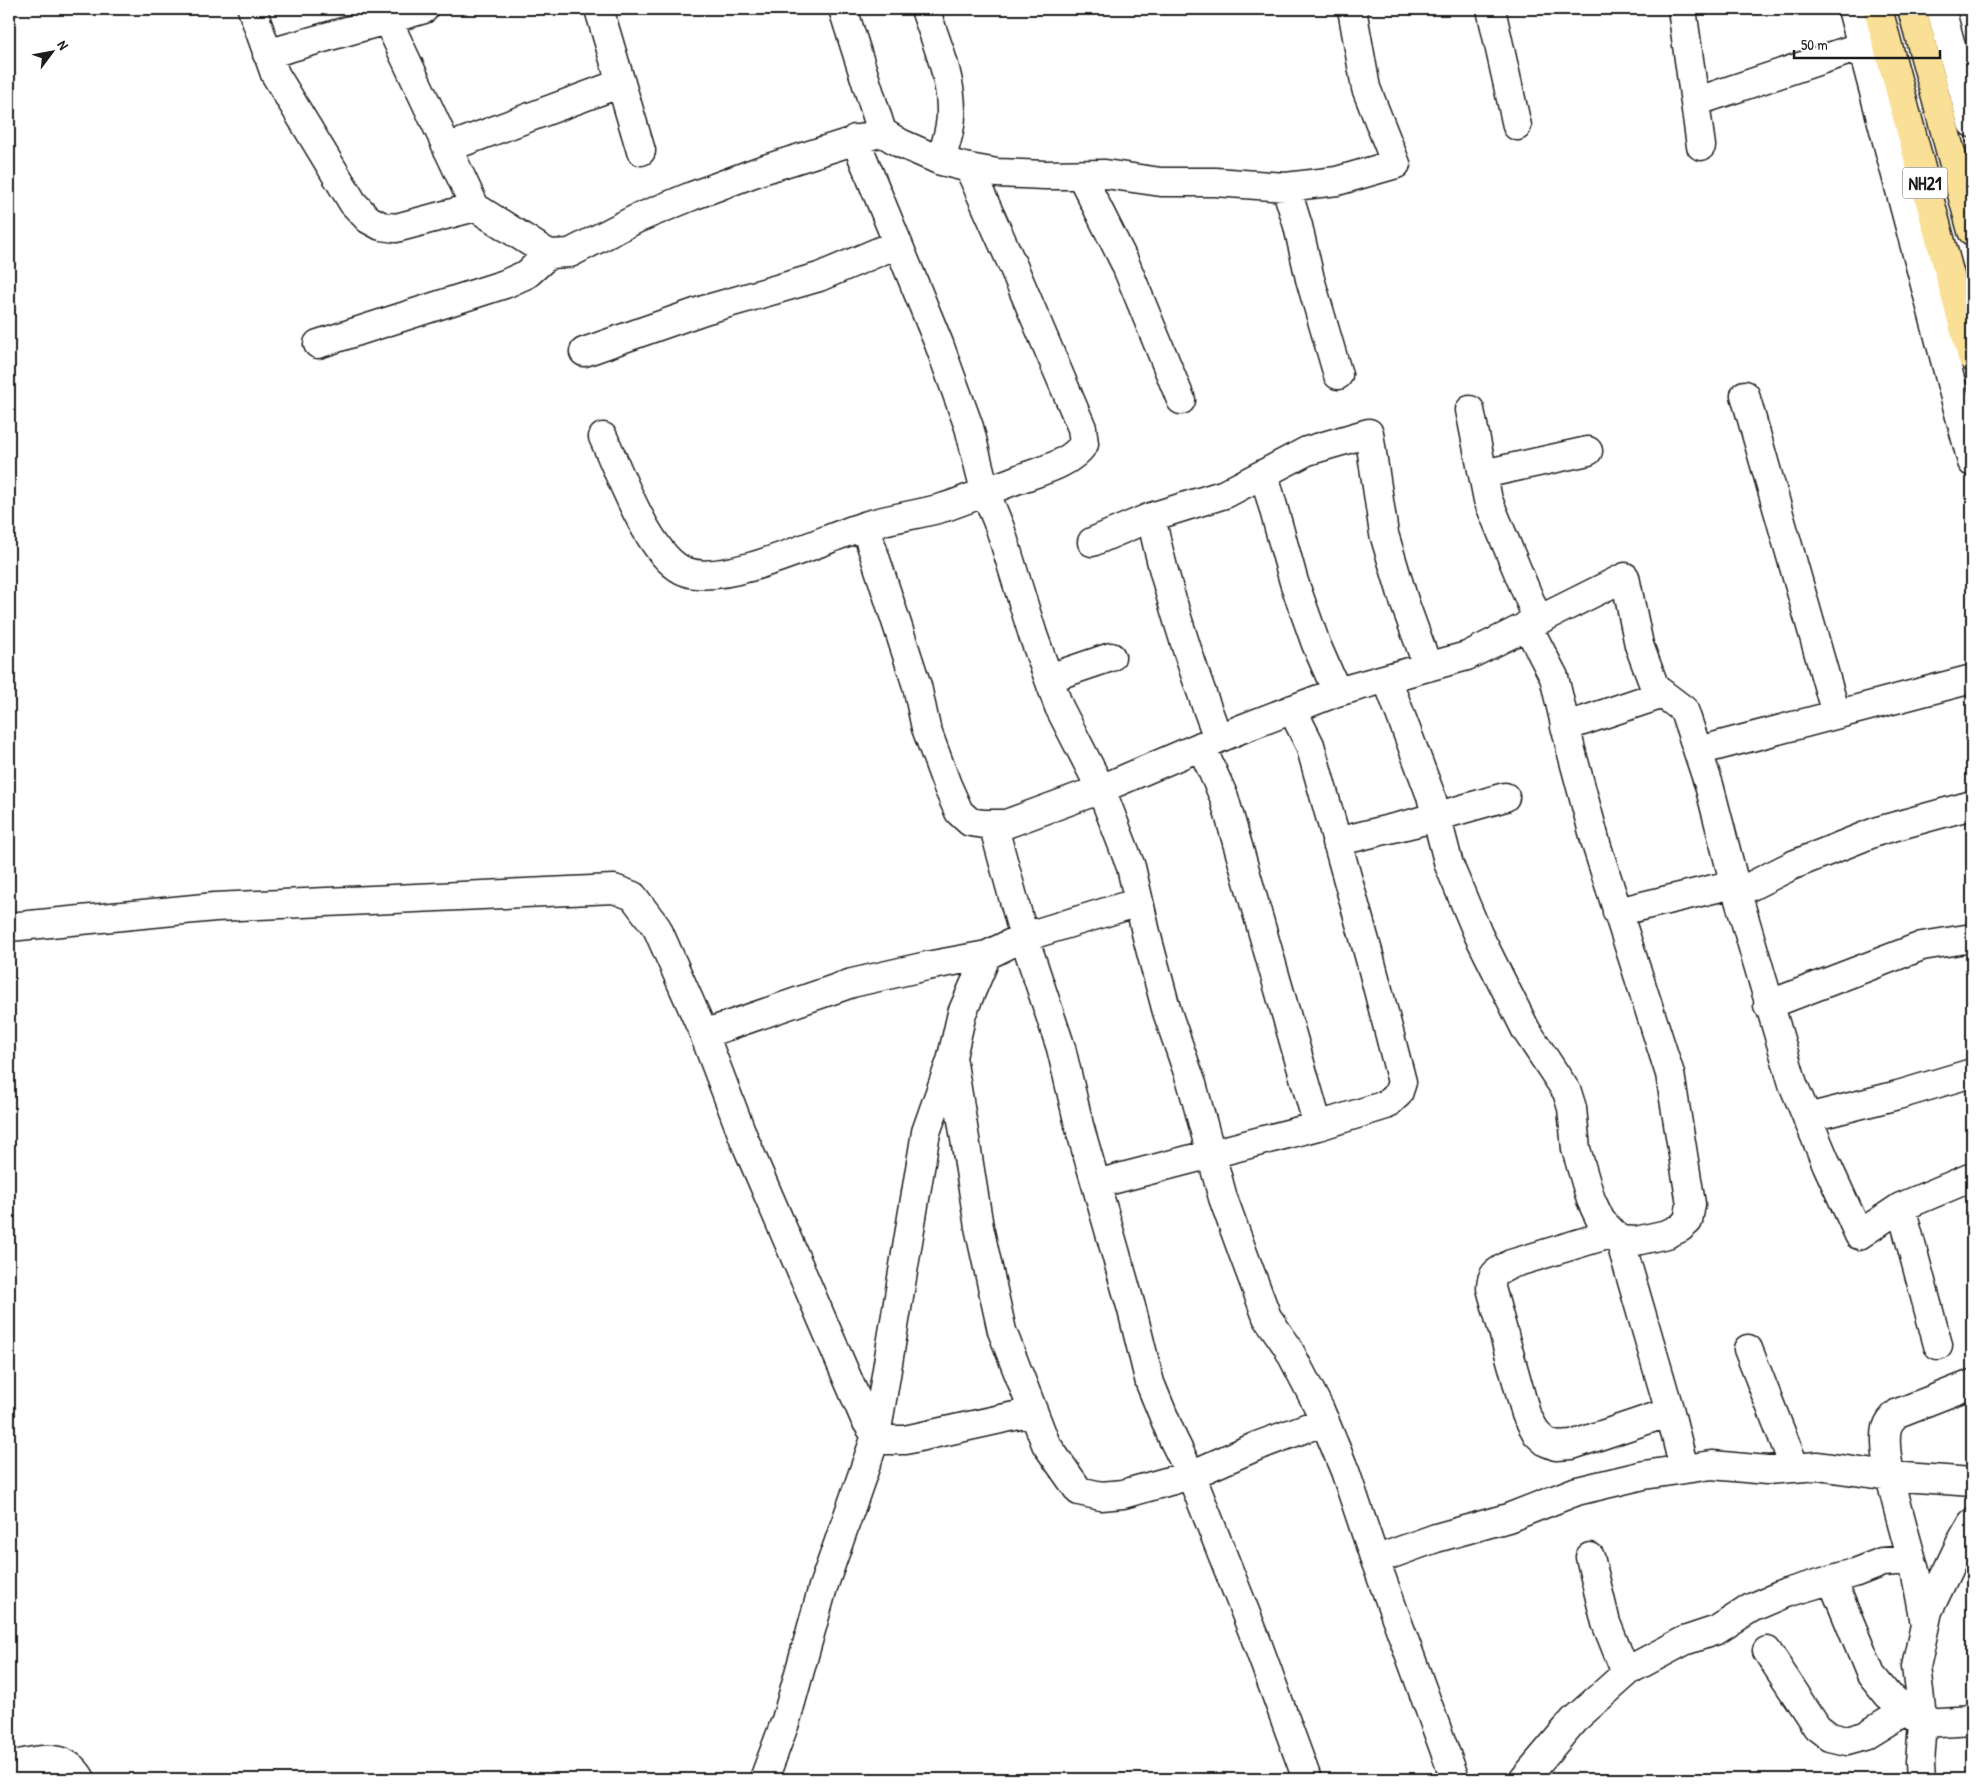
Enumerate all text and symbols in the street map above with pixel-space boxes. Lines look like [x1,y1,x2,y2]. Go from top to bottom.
north arrow [28,28,78,78]
scale bar [1794,28,1940,60]
text: 50 m [1801,34,1828,55]
text: N [53,37,74,54]
road number: NH21 [1902,168,1948,198]

